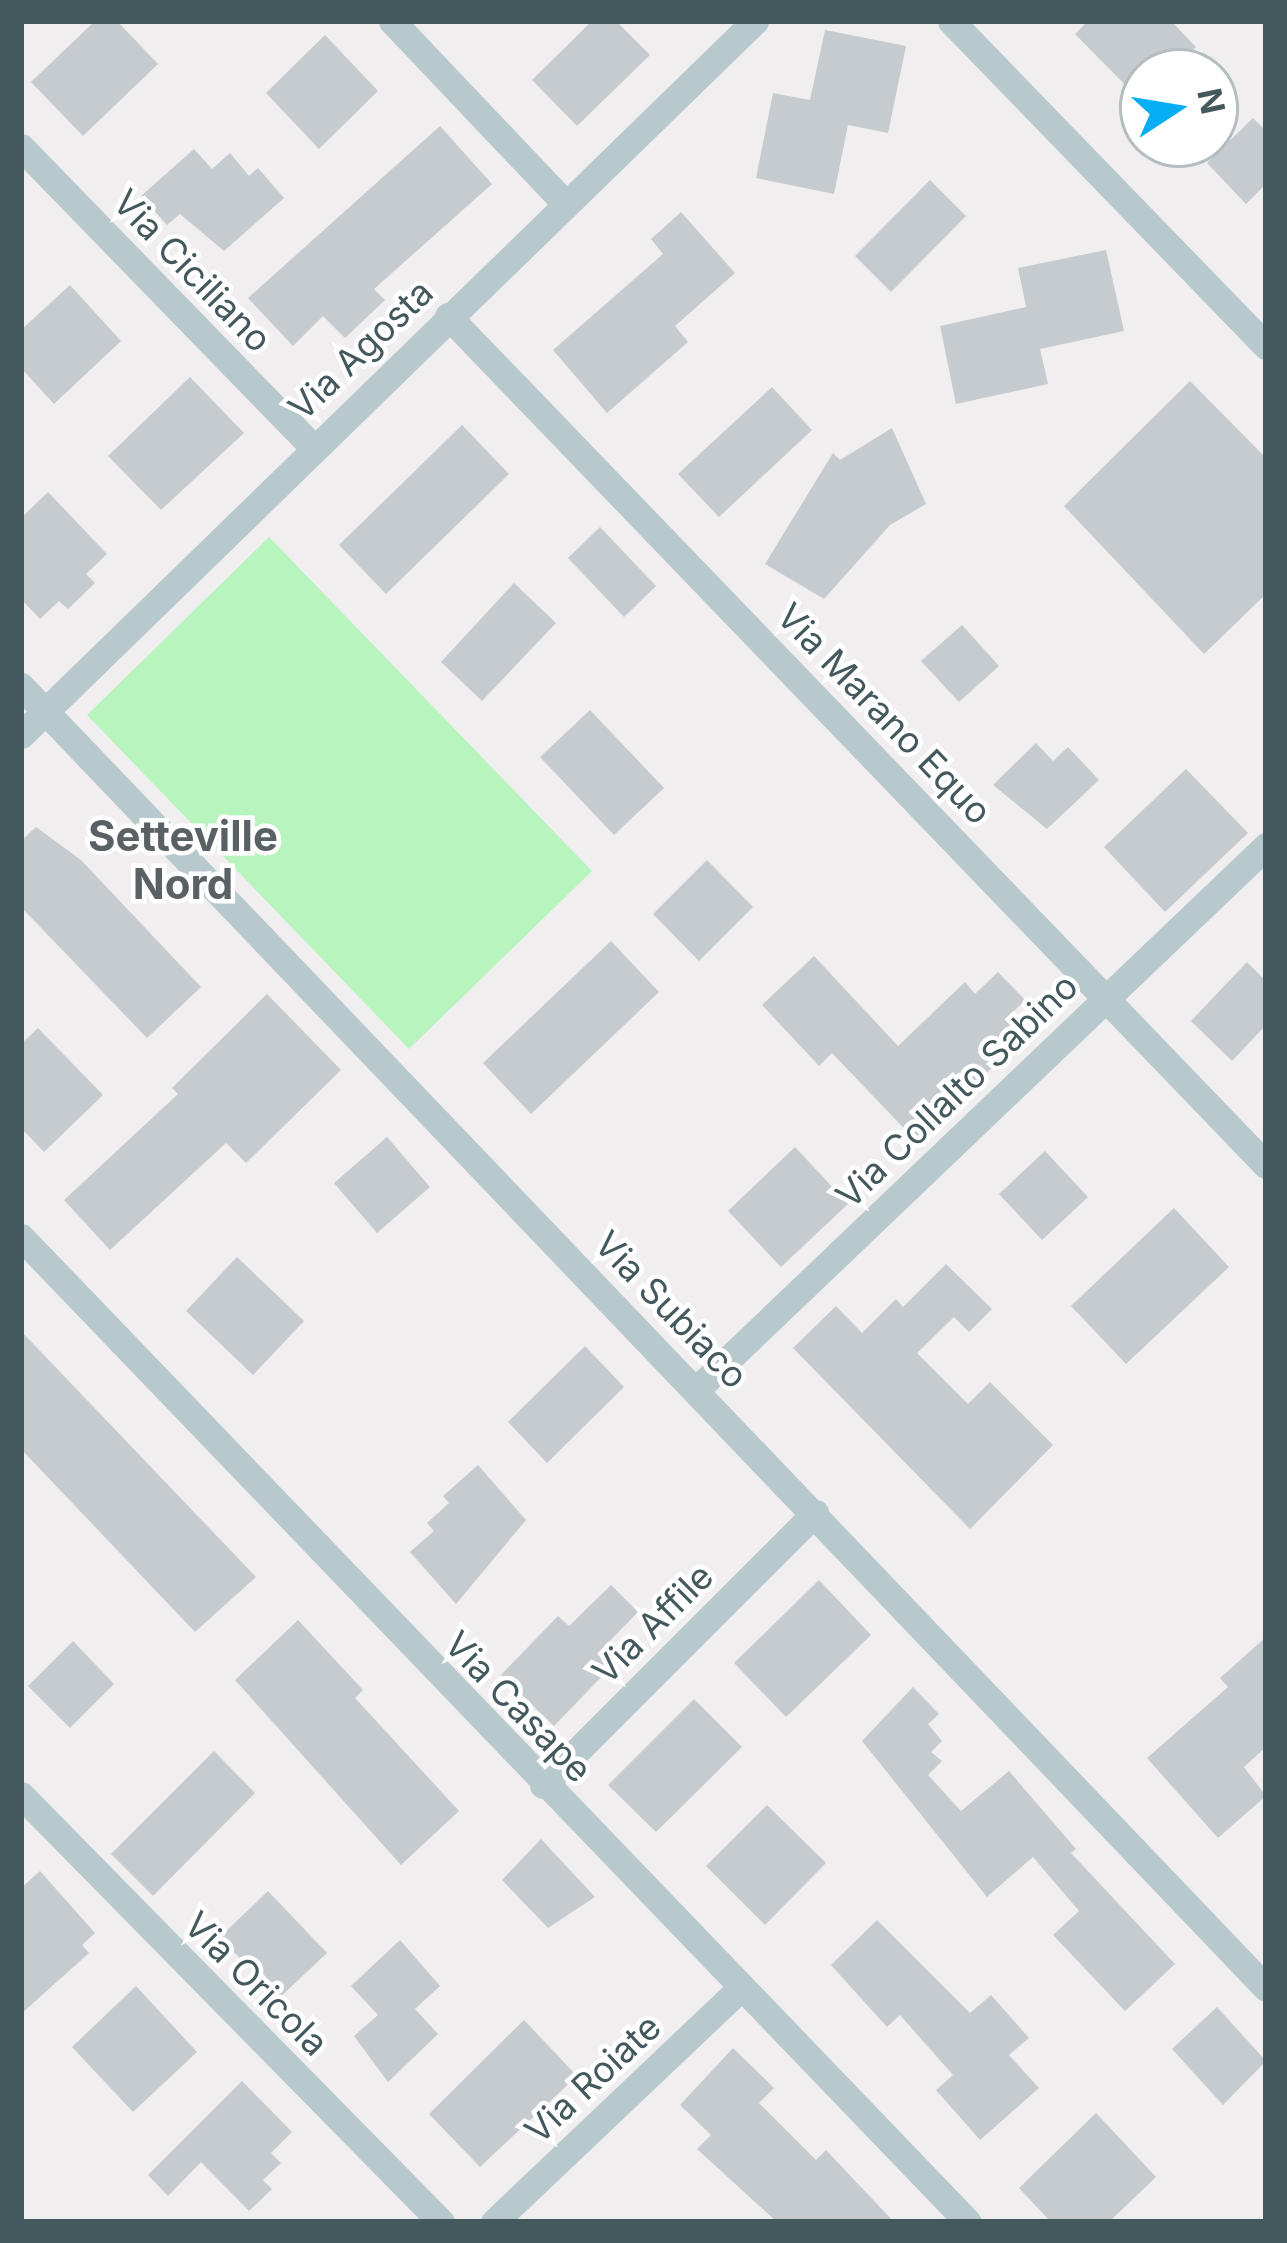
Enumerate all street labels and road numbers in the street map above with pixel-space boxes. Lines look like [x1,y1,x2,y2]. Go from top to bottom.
street label: Via Ciciliano [104,181,280,361]
street label: Via Agosta [280,271,442,429]
street label: Via Marano Equo [768,595,1000,833]
street label: Via Collalto Sabino [827,965,1087,1217]
street label: Via Subiaco [586,1223,756,1397]
street label: Via Affile [584,1555,722,1693]
street label: Via Casape [436,1623,600,1791]
street label: Via Oricola [175,1903,337,2065]
street label: Via Roiate [516,2005,670,2153]

